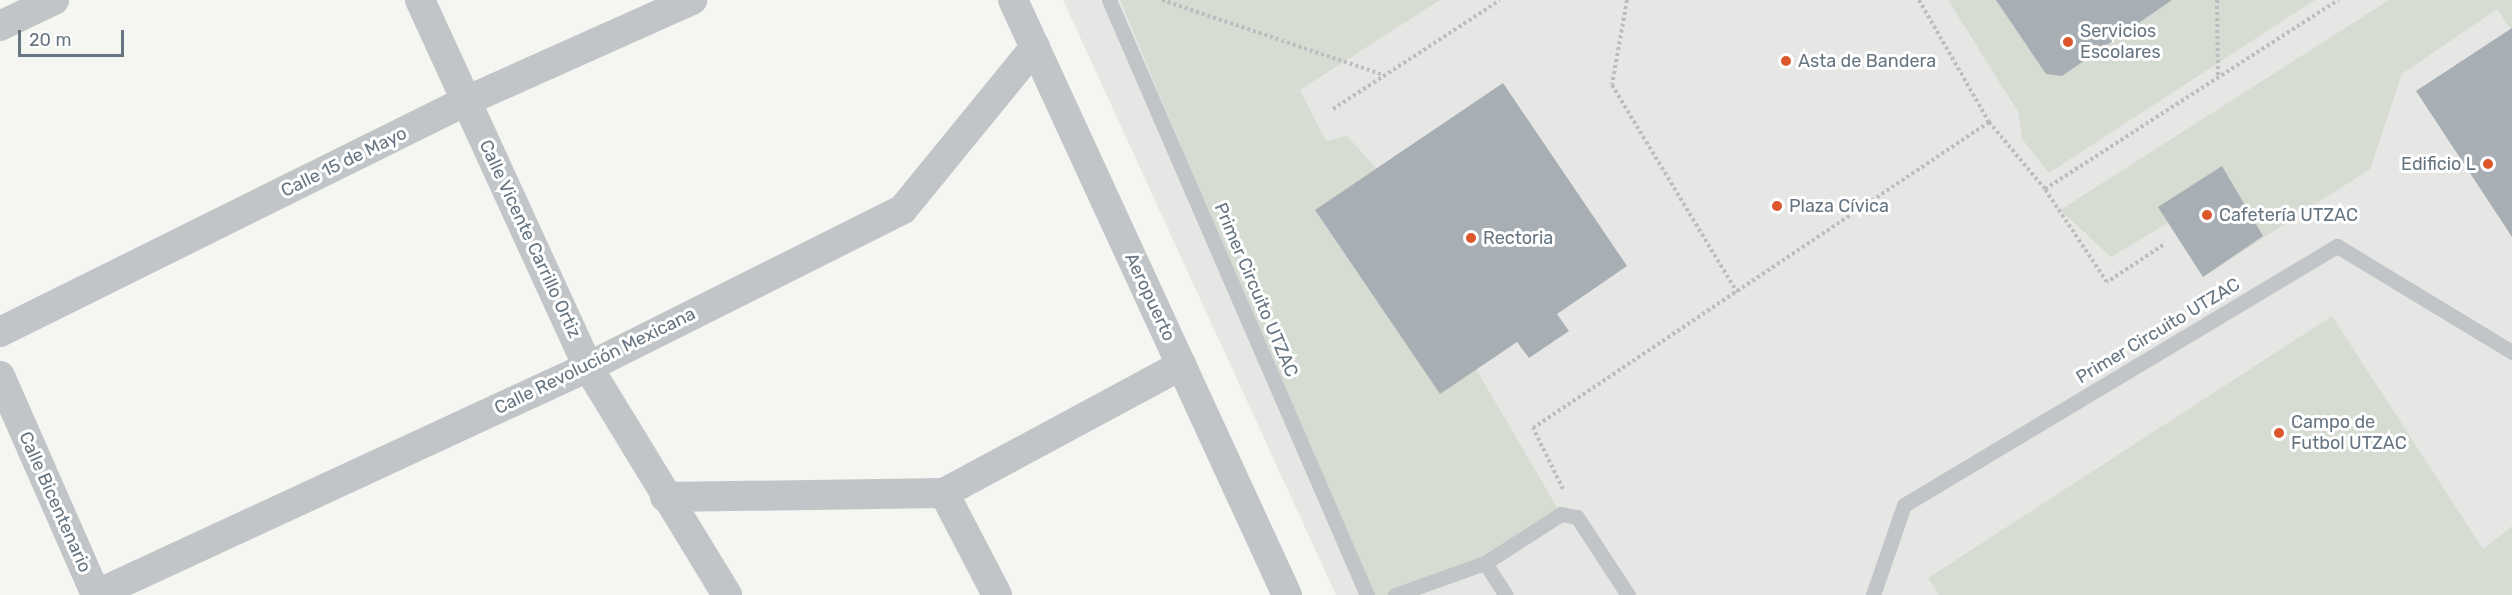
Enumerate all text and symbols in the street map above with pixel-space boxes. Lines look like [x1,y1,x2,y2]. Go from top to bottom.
scale bar [21,18,128,56]
place label: Servicios Escolares [2080,21,2161,63]
text: 20 m [29,29,71,51]
marker: Servicios Escolares [2061,35,2075,49]
place label: Asta de Bandera [1798,50,1936,72]
marker: Asta de Bandera [1779,54,1793,68]
street label: Calle 15 de Mayo [278,122,410,202]
street label: Calle Vicente Carrillo Ortiz [474,136,586,342]
place label: Edificio L [2401,153,2476,175]
marker: Edificio L [2481,157,2495,171]
place label: Plaza Cívica [1789,195,1889,217]
street label: Primer Circuito UTZAC [1209,199,1303,381]
marker: Plaza Cívica [1770,199,1784,213]
place label: Cafetería UTZAC [2219,204,2358,226]
marker: Cafetería UTZAC [2200,208,2214,222]
place label: Rectoria [1483,227,1553,249]
marker: Rectoria [1464,231,1478,245]
street label: Aeropuerto [1120,249,1180,345]
street label: Primer Circuito UTZAC [2072,273,2244,389]
street label: Calle Revolución Mexicana [491,303,699,419]
place label: Campo de Futbol UTZAC [2291,412,2407,454]
marker: Campo de Futbol UTZAC [2272,426,2286,440]
street label: Calle Bicentenario [14,428,96,576]

